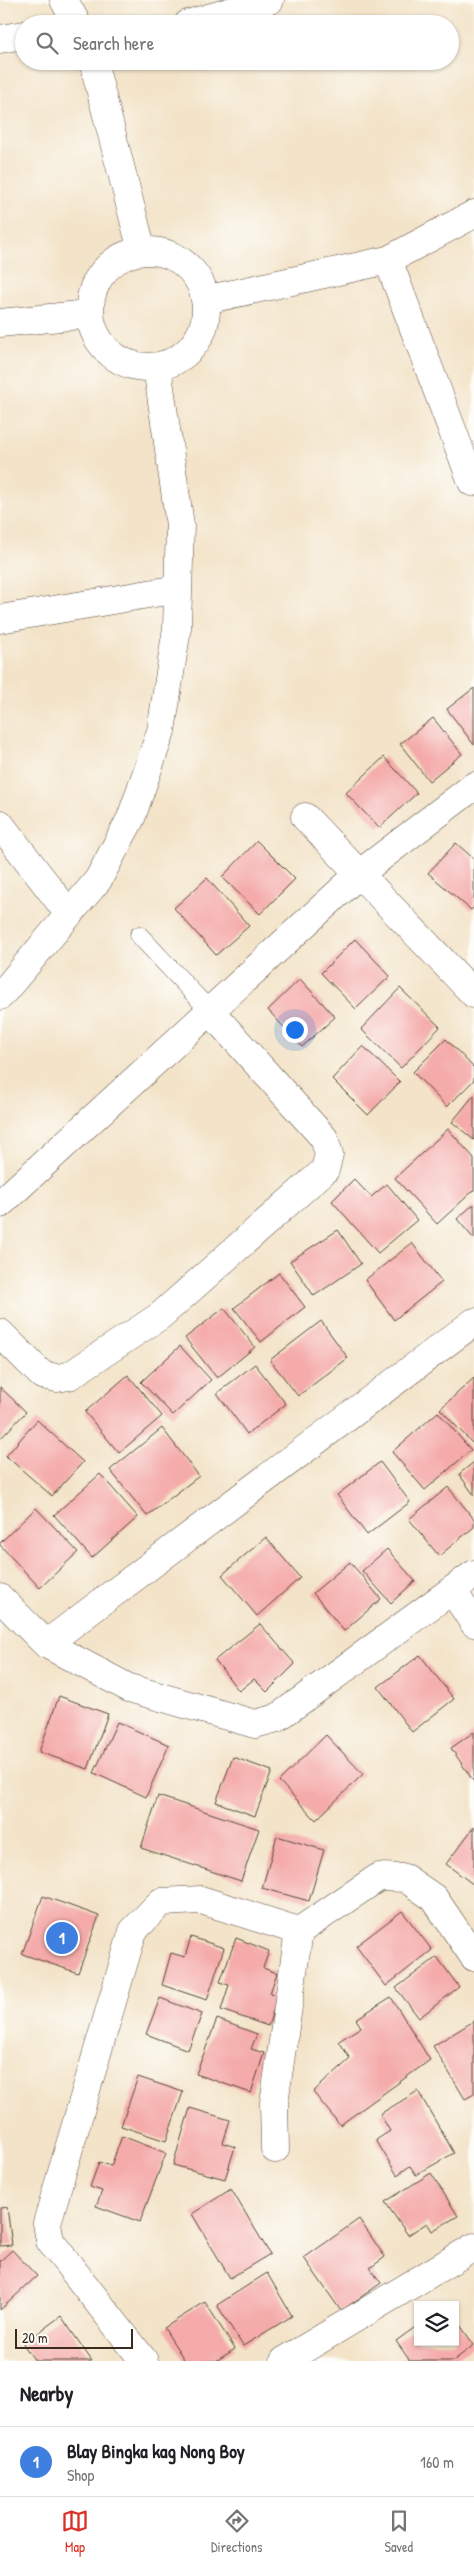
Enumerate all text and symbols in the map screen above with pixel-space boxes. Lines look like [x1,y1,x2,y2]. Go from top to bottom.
search box [15,15,459,70]
icon: search [33,29,61,57]
text: Search here [73,30,154,56]
your location [282,1017,308,1043]
pin: 1 [46,1919,78,1957]
map controls [414,2301,459,2346]
button: layers [414,2301,459,2346]
scale bar [15,2326,132,2349]
text: 20 m [22,2328,48,2347]
text: Nearby [20,2379,73,2408]
text: Blay Bingka kag Nong Boy [67,2438,245,2464]
text: 1 [33,2451,39,2473]
text: 160 m [420,2451,454,2473]
text: Shop [67,2464,94,2486]
tab: Map [61,2507,89,2556]
tab: Directions [211,2507,262,2556]
tab: Saved [384,2507,413,2556]

